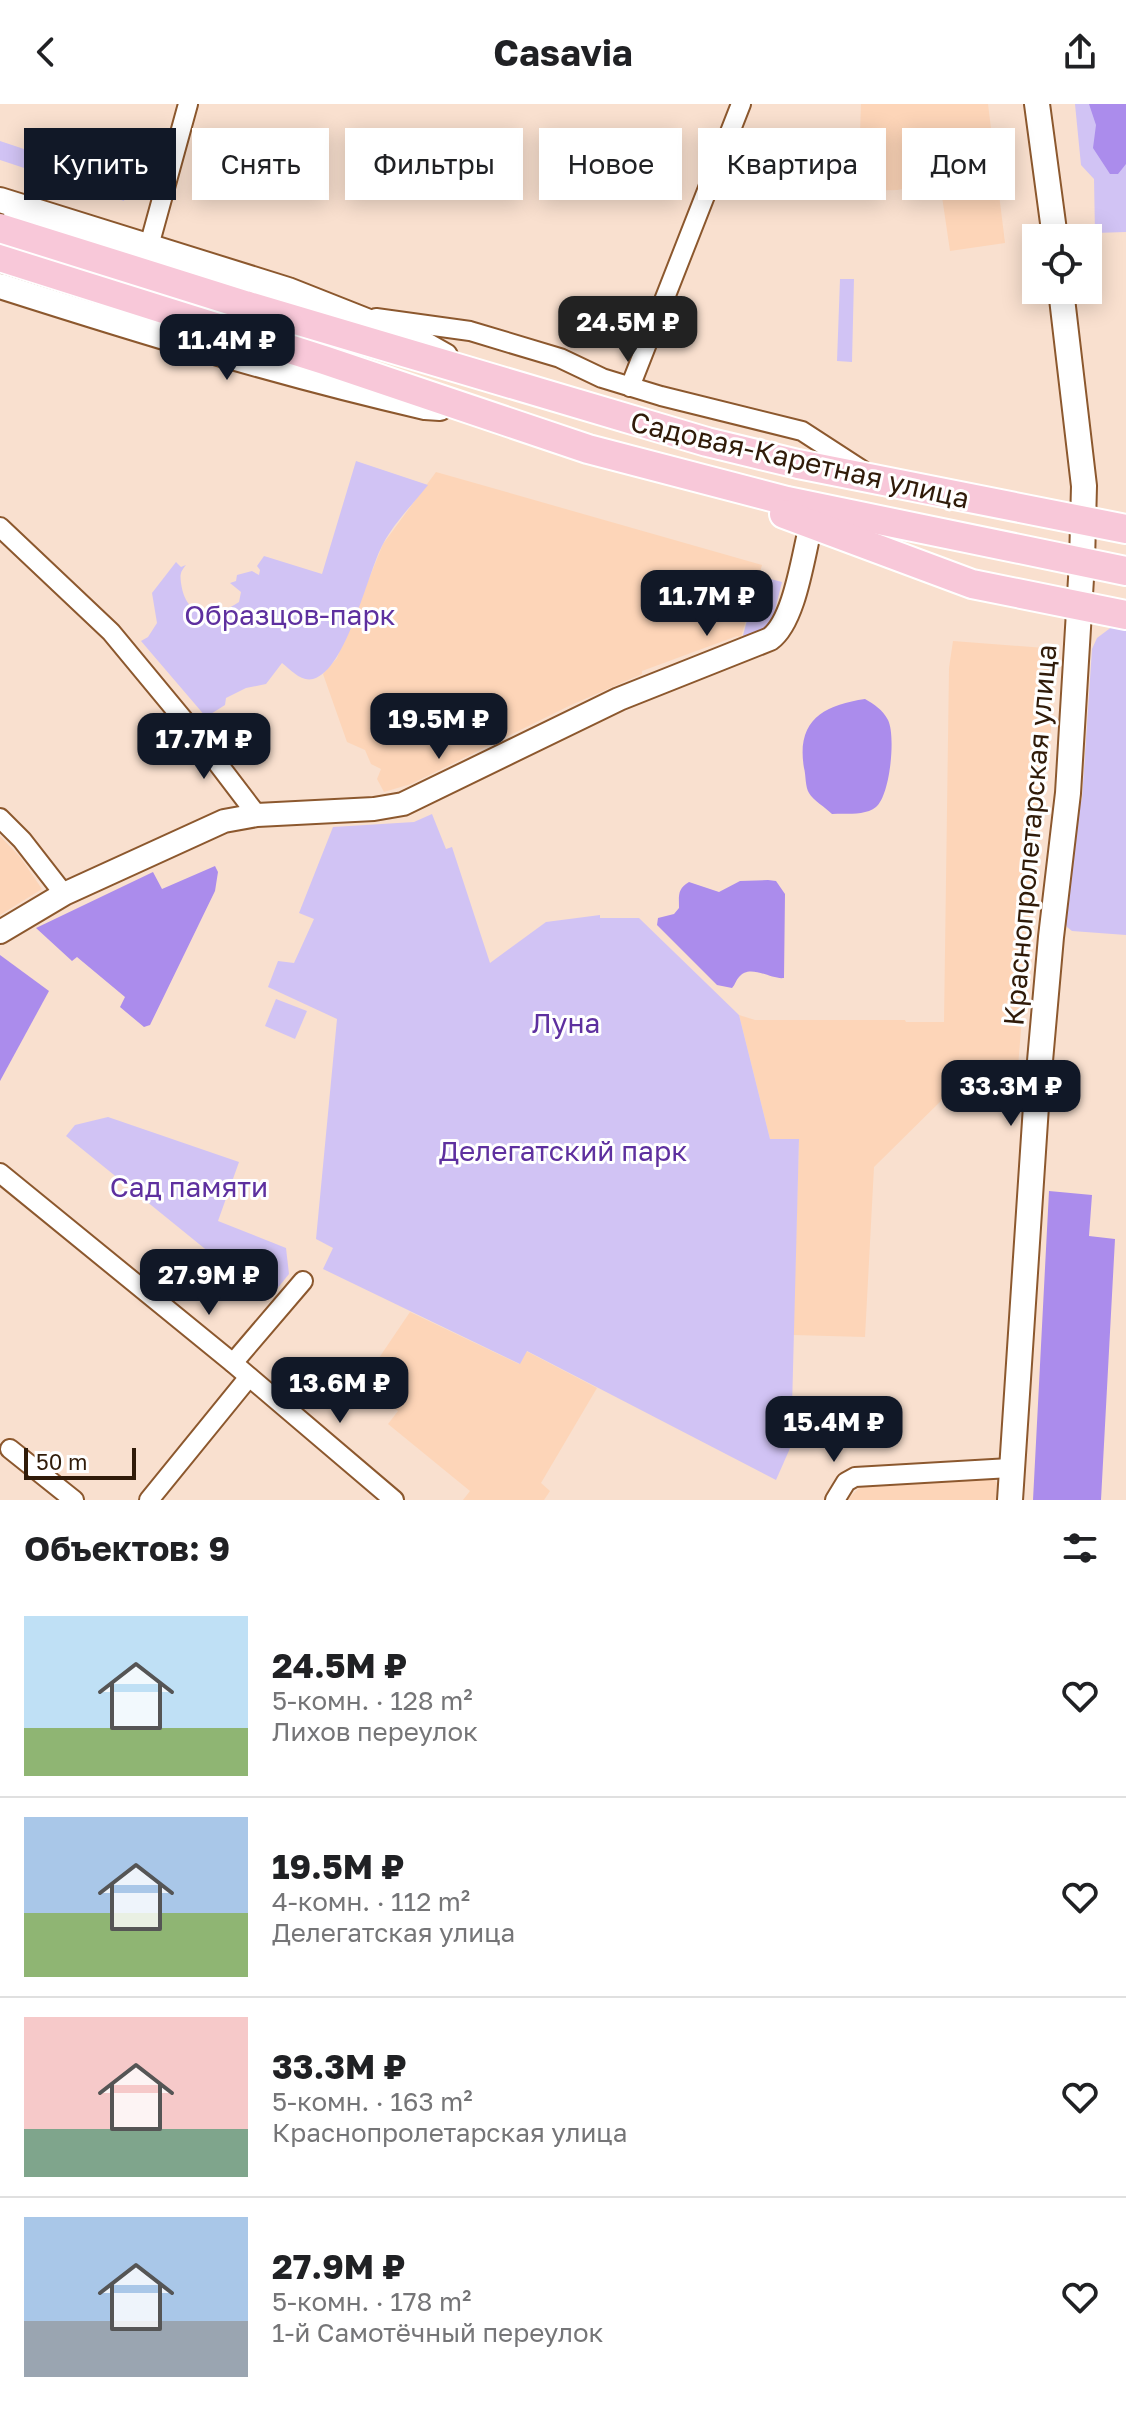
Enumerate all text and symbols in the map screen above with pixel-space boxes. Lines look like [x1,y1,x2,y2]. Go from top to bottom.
icon: back [24,30,68,74]
icon: share [1058,30,1102,74]
text: Casavia [493,31,633,74]
chip: Купить [24,128,176,200]
chip: Снять [192,128,329,200]
chip: Фильтры [345,128,523,200]
chip: Новое [539,128,682,200]
chip: Квартира [698,128,886,200]
chip: Дом [902,128,1015,200]
map controls [1022,224,1102,304]
button: locate [1022,224,1102,304]
pin: 24.5M ₽ [554,296,702,364]
text: 24.5M ₽ [576,306,680,337]
pin: 11.4M ₽ [153,314,301,382]
text: 11.4M ₽ [178,324,276,355]
street label: Садовая-Каретная улица [627,404,973,515]
pin: 11.7M ₽ [633,570,781,638]
text: 11.7M ₽ [659,580,755,611]
park label: Образцов-парк [184,598,396,631]
street label: Краснопролетарская улица [996,643,1063,1027]
pin: 19.5M ₽ [365,693,513,761]
text: 19.5M ₽ [388,703,490,734]
pin: 17.7M ₽ [130,713,278,781]
text: 17.7M ₽ [155,723,253,754]
park label: Луна [532,1006,600,1039]
pin: 33.3M ₽ [937,1060,1085,1128]
text: 33.3M ₽ [959,1070,1063,1101]
park label: Делегатский парк [439,1134,687,1167]
park label: Сад памяти [110,1170,268,1203]
pin: 27.9M ₽ [135,1249,283,1317]
text: 27.9M ₽ [158,1259,260,1290]
pin: 13.6M ₽ [266,1357,414,1425]
text: 13.6M ₽ [289,1367,391,1398]
pin: 15.4M ₽ [760,1396,908,1464]
text: 15.4M ₽ [783,1406,885,1437]
scale bar [24,1444,136,1480]
text: 50 m [36,1448,87,1475]
icon: filters [1058,1526,1102,1570]
text: Объектов: 9 [24,1528,230,1568]
text: 24.5M ₽ [272,1645,407,1685]
icon: home [88,1648,184,1744]
icon: heart [1058,1674,1102,1718]
text: 5-комн. · 128 m² [272,1685,473,1716]
text: Лихов переулок [272,1716,478,1747]
text: 19.5M ₽ [272,1846,404,1886]
icon: home [88,1849,184,1945]
icon: heart [1058,1875,1102,1919]
text: 4-комн. · 112 m² [272,1886,470,1917]
text: Делегатская улица [272,1917,515,1948]
text: 33.3M ₽ [272,2046,407,2086]
icon: home [88,2049,184,2145]
icon: heart [1058,2075,1102,2119]
text: 5-комн. · 163 m² [272,2086,473,2117]
text: Краснопролетарская улица [272,2117,627,2148]
text: 27.9M ₽ [272,2246,405,2286]
icon: home [88,2249,184,2345]
icon: heart [1058,2275,1102,2319]
text: 5-комн. · 178 m² [272,2286,471,2317]
text: 1-й Самотёчный переулок [272,2317,604,2348]

